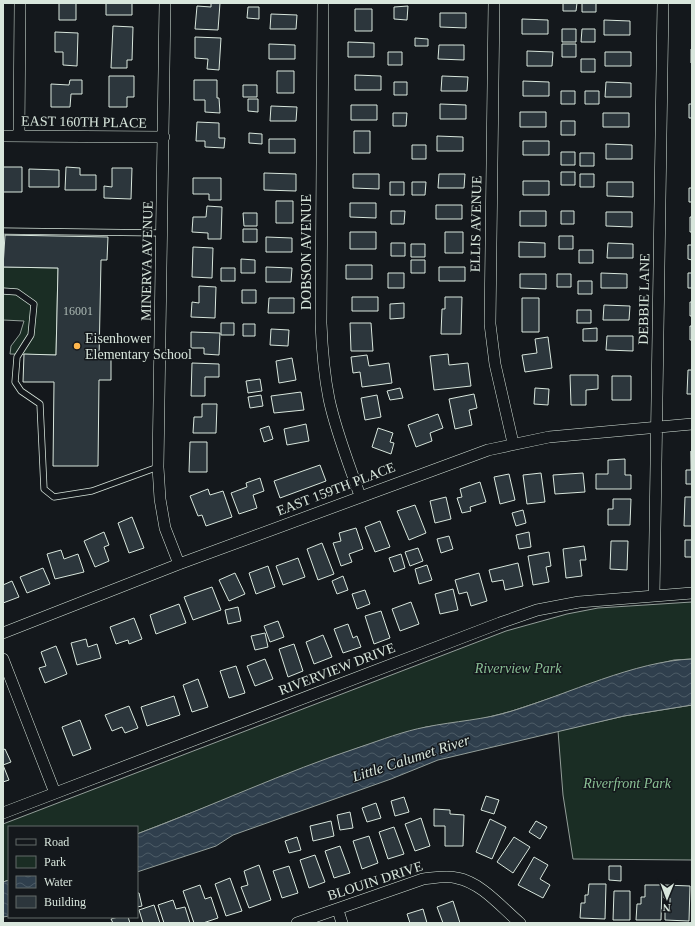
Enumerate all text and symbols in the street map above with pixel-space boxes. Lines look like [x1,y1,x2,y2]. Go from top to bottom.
street label: EAST 160TH PLACE [21,113,147,131]
street label: ELLIS AVENUE [468,176,484,272]
street label: DOBSON AVENUE [299,194,314,310]
street label: MINERVA AVENUE [138,201,156,321]
street label: DEBBIE LANE [636,253,652,345]
house number: 16001 [63,304,93,318]
place label: Eisenhower Elementary School [85,331,192,362]
marker: Eisenhower Elementary School [72,341,82,351]
street label: EAST 159TH PLACE [275,459,397,519]
street label: RIVERVIEW DRIVE [277,640,397,698]
park label: Riverview Park [474,661,562,676]
water label: Little Calumet River [349,731,472,785]
park label: Riverfront Park [582,776,672,791]
legend [8,826,138,918]
text: Road [44,835,69,849]
text: Park [44,855,66,869]
street label: BLOUIN DRIVE [326,859,424,903]
text: Water [44,875,72,889]
north arrow [647,878,687,918]
text: Building [44,895,86,909]
text: N [663,902,671,914]

